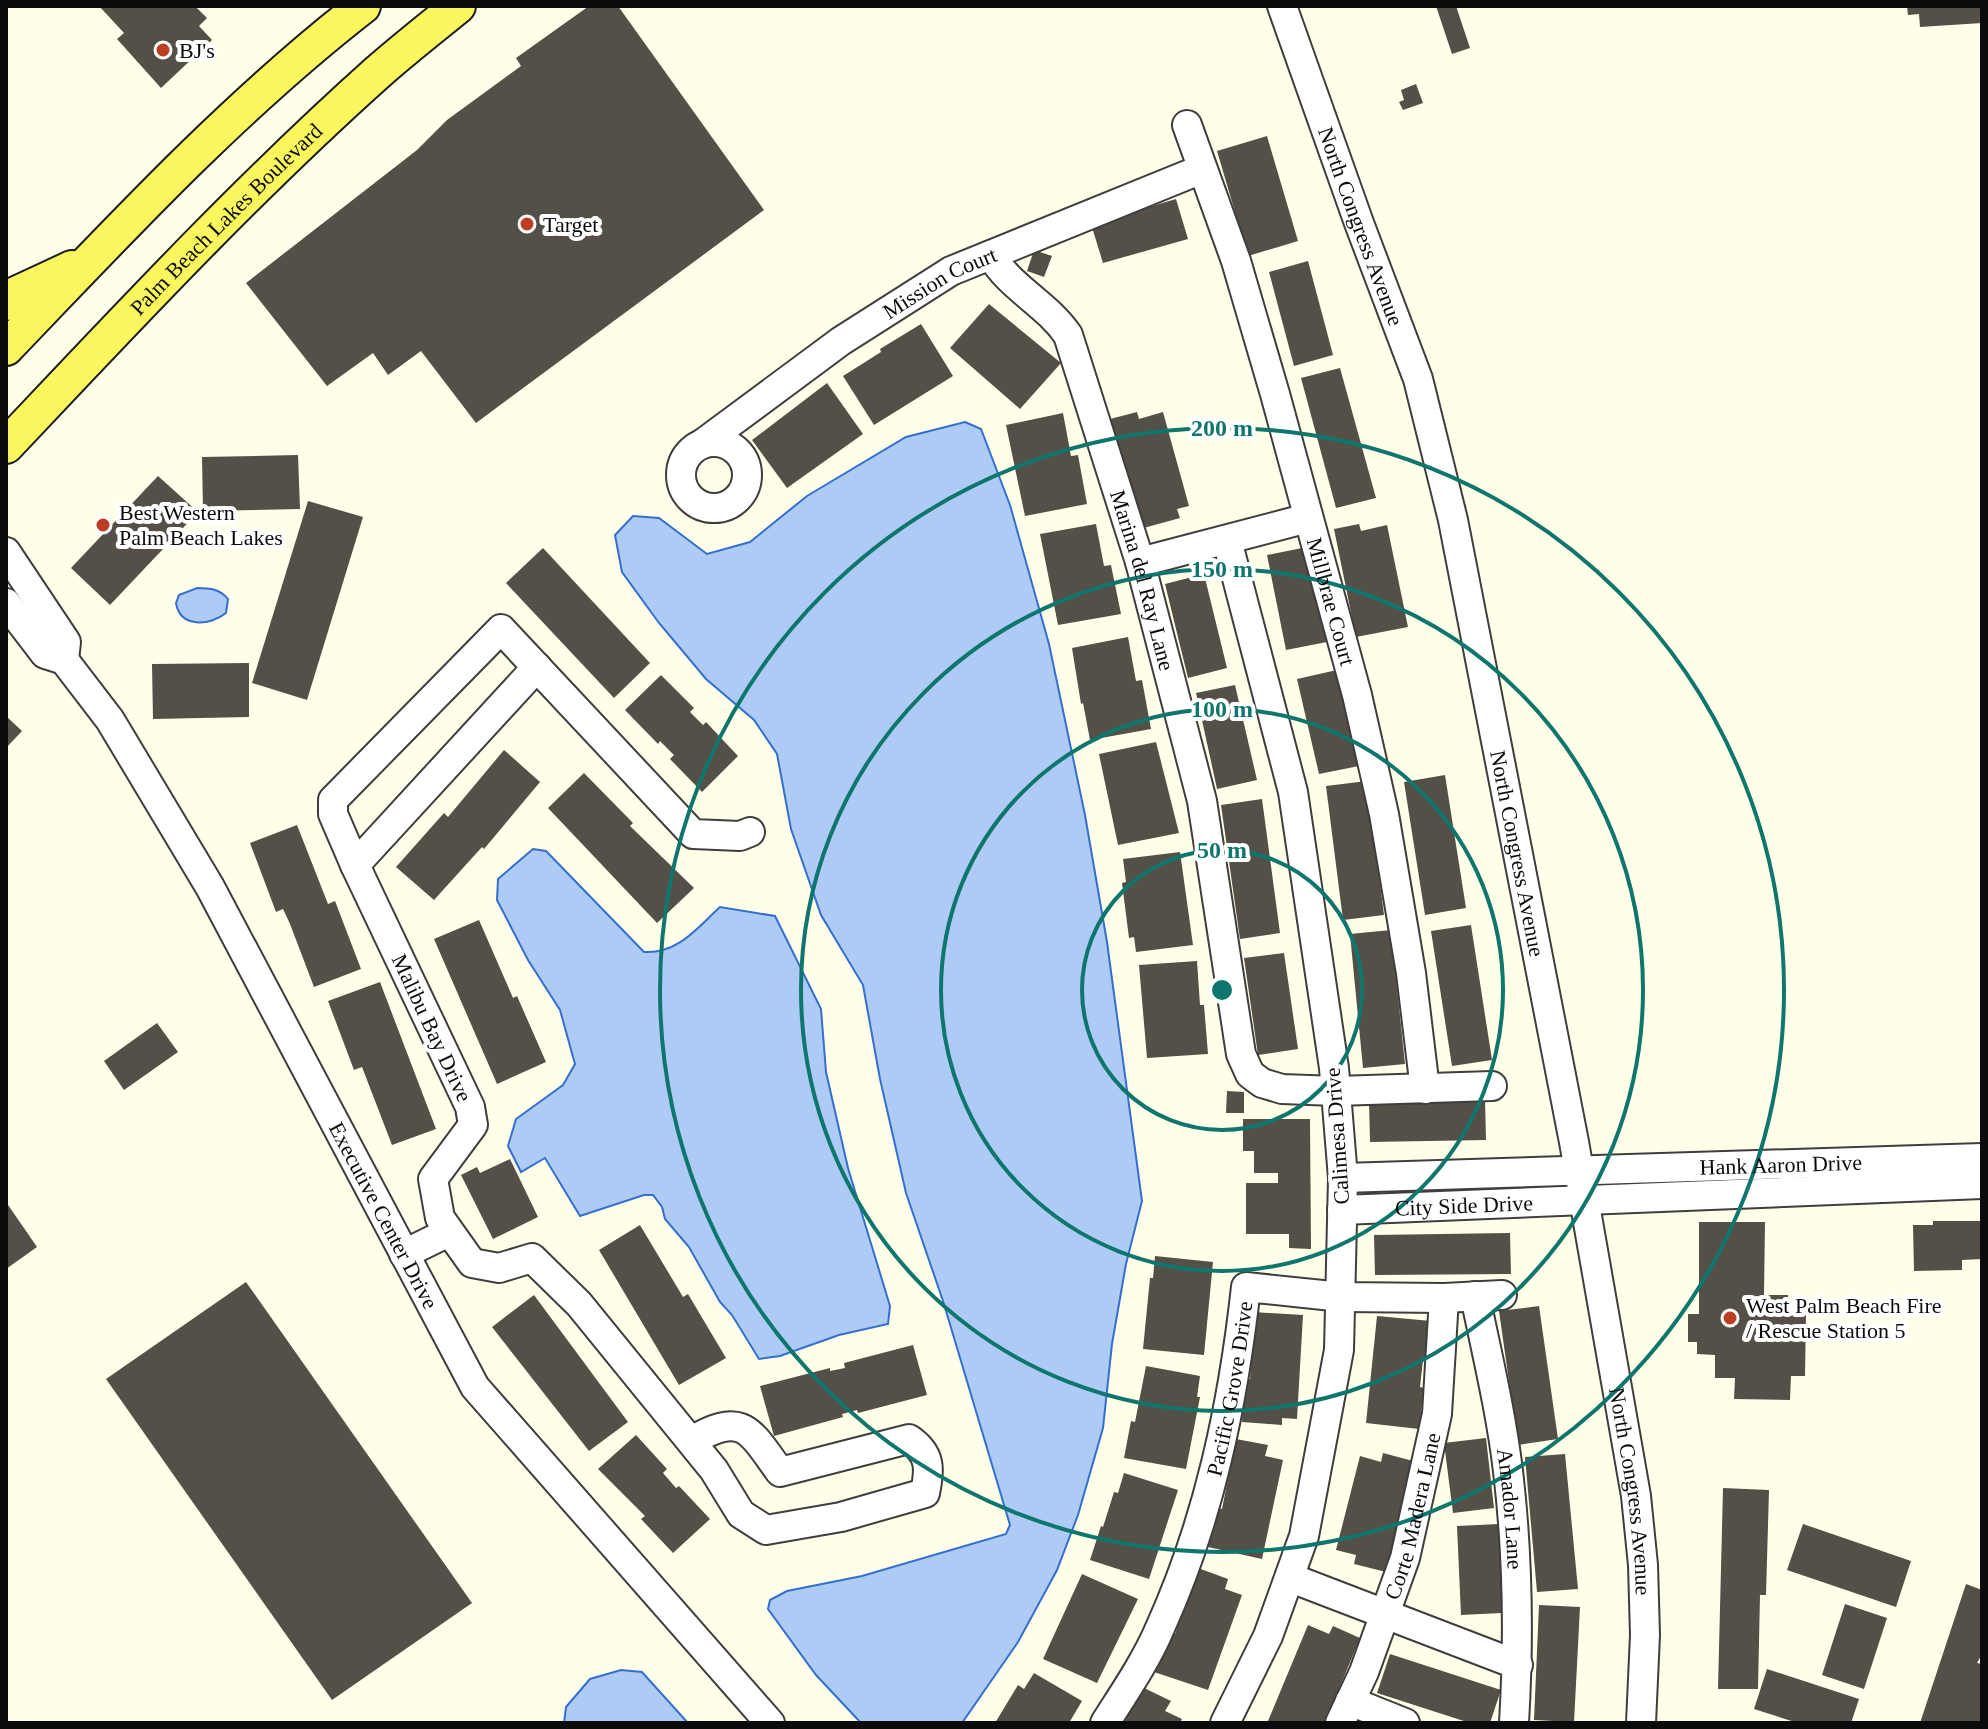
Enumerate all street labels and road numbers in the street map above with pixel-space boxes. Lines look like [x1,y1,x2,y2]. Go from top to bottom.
street label: Palm Beach Lakes Boulevard [125,118,327,320]
street label: North Congress Avenue [1313,123,1409,329]
street label: Mission Court [878,241,1000,324]
street label: Marina del Ray Lane [1105,487,1180,673]
street label: Millbrae Court [1302,535,1361,668]
street label: North Congress Avenue [1486,748,1550,959]
street label: Malibu Bay Drive [387,950,477,1106]
street label: Calimesa Drive [1320,1067,1354,1205]
street label: Executive Center Drive [324,1118,444,1313]
street label: Hank Aaron Drive [1699,1149,1862,1179]
street label: City Side Drive [1394,1190,1533,1220]
street label: Pacific Grove Drive [1201,1300,1257,1479]
street label: North Congress Avenue [1605,1385,1656,1596]
street label: Corte Madera Lane [1379,1430,1445,1603]
street label: Amador Lane [1493,1447,1528,1570]

